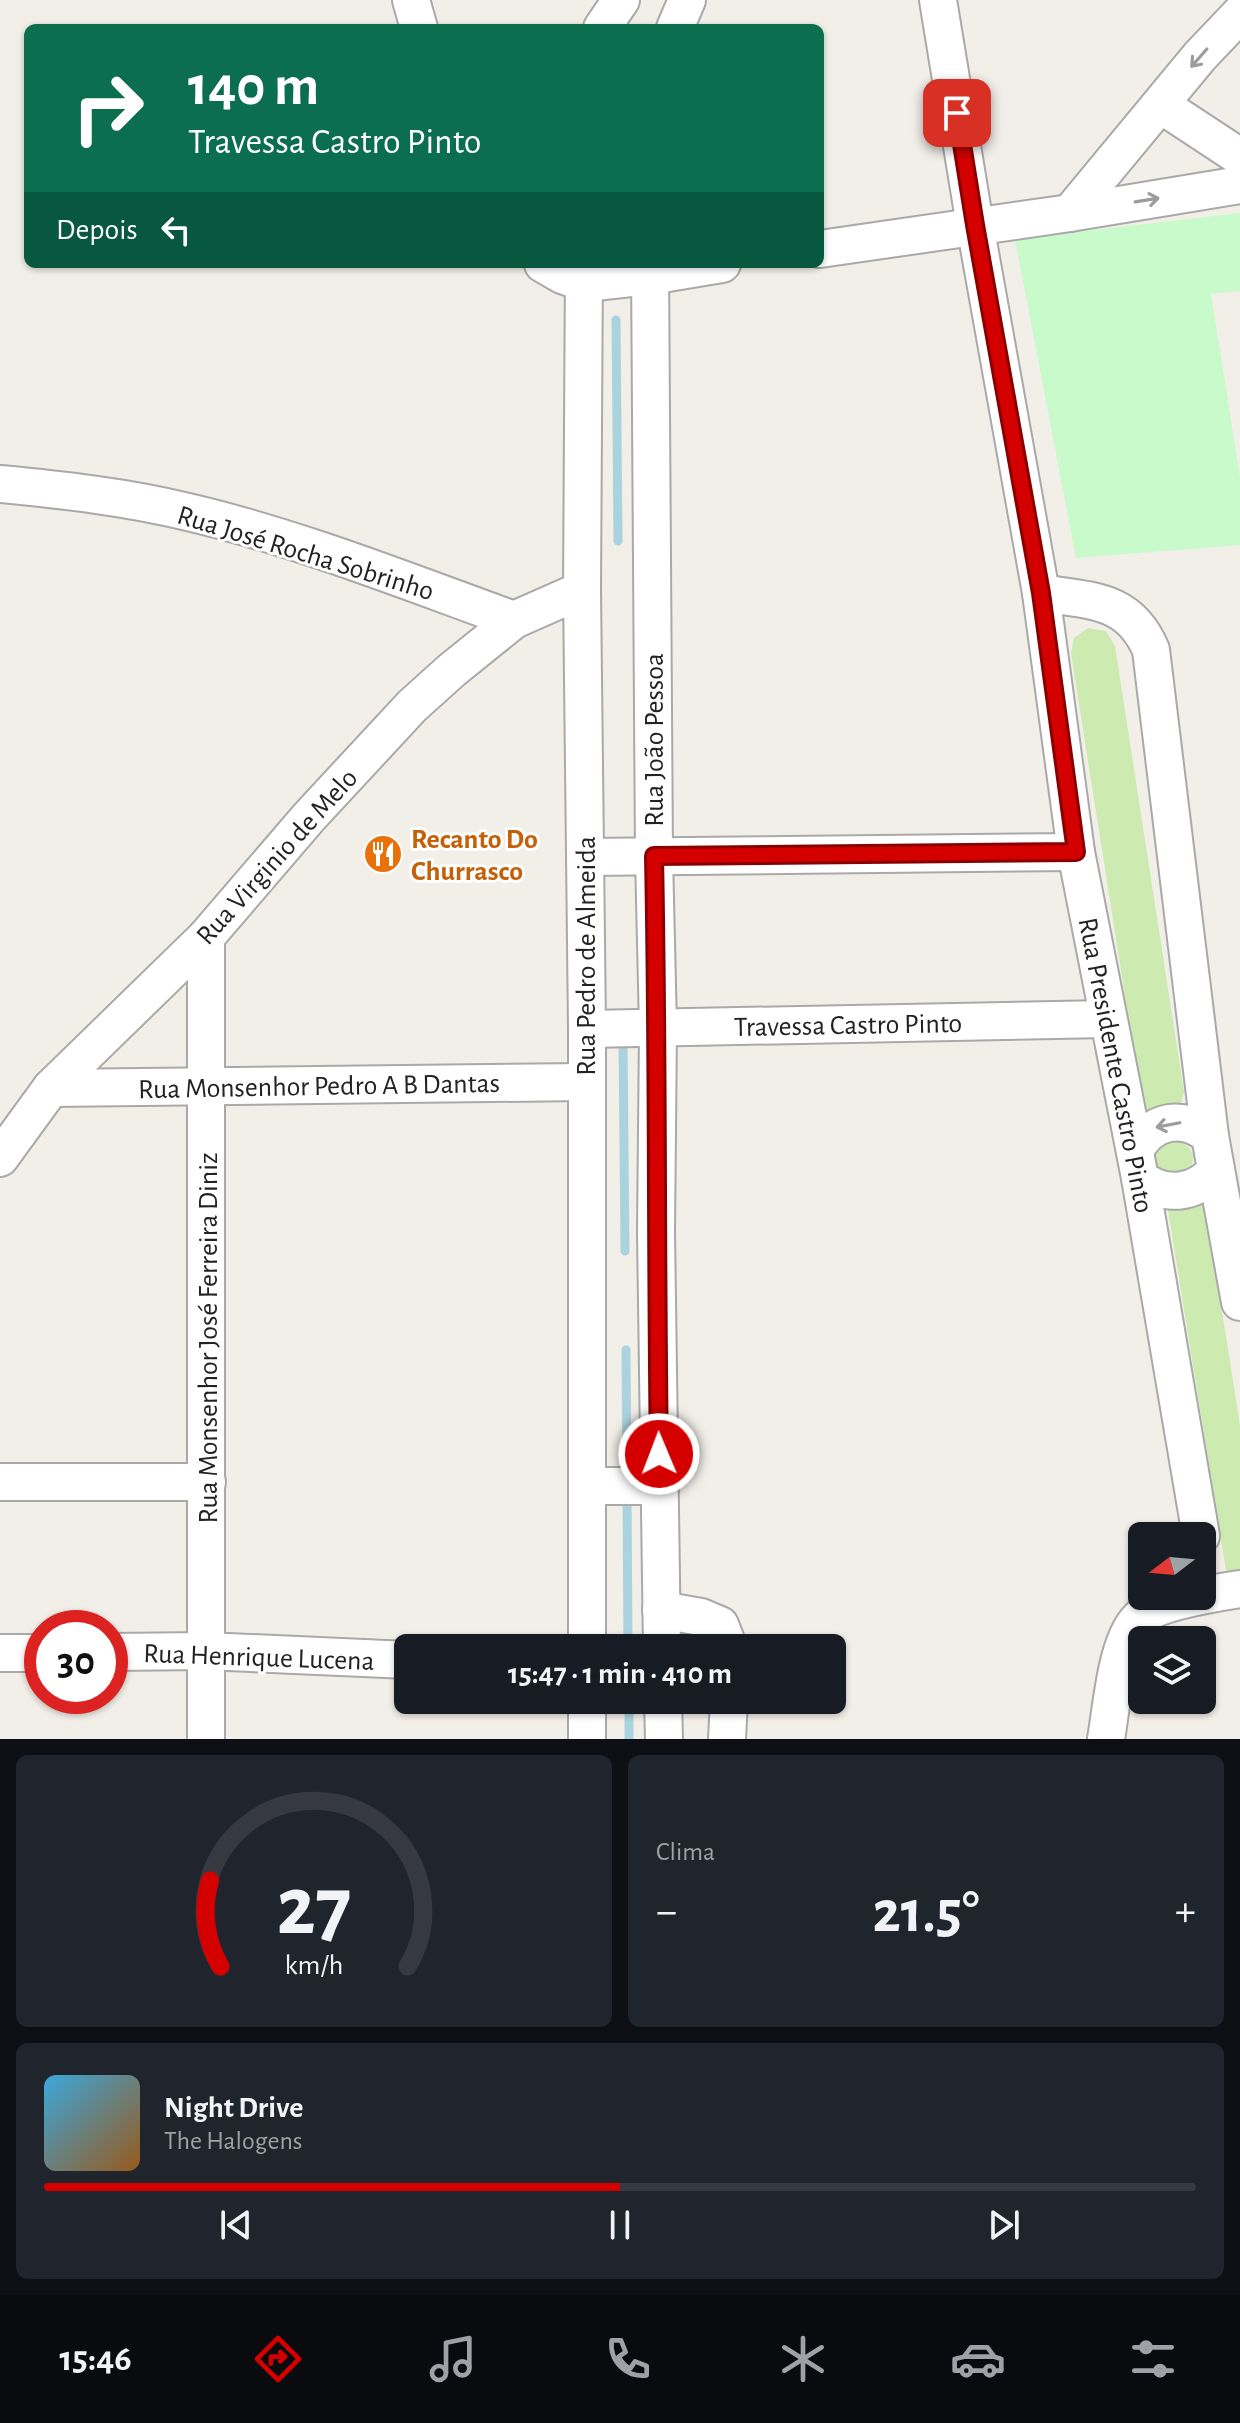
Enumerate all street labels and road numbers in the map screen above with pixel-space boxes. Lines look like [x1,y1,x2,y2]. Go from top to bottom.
street label: Rua José Rocha Sobrinho [174,502,437,606]
street label: Rua João Pessoa [641,653,669,827]
street label: Rua Virginio de Melo [192,764,363,951]
street label: Rua Pedro de Almeida [573,836,601,1076]
street label: Rua Presidente Castro Pinto [1073,915,1157,1215]
street label: Travessa Castro Pinto [734,1010,962,1042]
street label: Rua Monsenhor Pedro A B Dantas [138,1070,500,1104]
street label: Rua Monsenhor José Ferreira Diniz [195,1152,223,1524]
street label: Rua Henrique Lucena [143,1640,375,1676]

